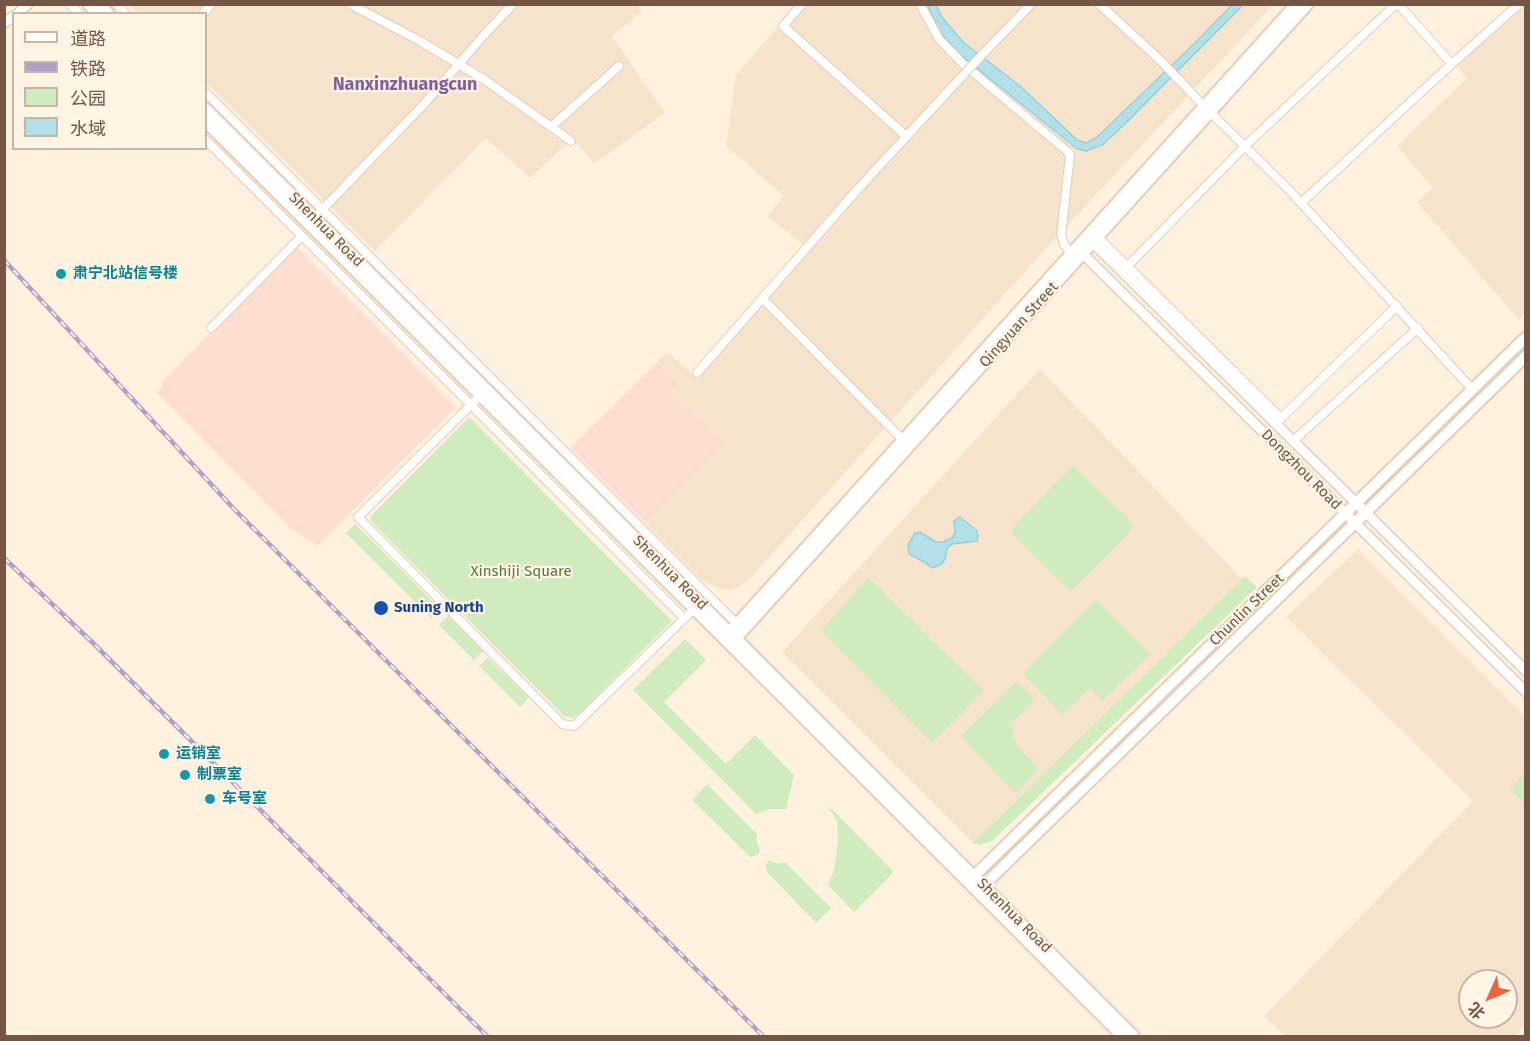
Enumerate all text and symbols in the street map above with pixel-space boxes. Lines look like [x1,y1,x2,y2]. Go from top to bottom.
legend [12,12,207,150]
text: 道路 [70,28,106,50]
text: 铁路 [70,58,106,80]
district label: Nanxinzhuangcun [333,74,477,96]
text: 公园 [70,88,106,110]
text: 水域 [70,118,106,140]
street label: Shenhua Road [285,189,367,271]
place label: 肃宁北站信号楼 [73,265,178,283]
marker: 肃宁北站信号楼 [54,267,68,281]
street label: Qingyuan Street [976,279,1062,371]
street label: Dongzhou Road [1257,426,1345,514]
street label: Shenhua Road [629,532,711,614]
park label: Xinshiji Square [470,563,572,581]
street label: Chunlin Street [1206,570,1288,650]
marker: Suning North [372,599,390,617]
place label: Suning North [394,599,484,617]
place label: 运销室 [176,745,221,763]
marker: 运销室 [157,747,171,761]
place label: 制票室 [197,766,242,784]
marker: 制票室 [178,768,192,782]
place label: 车号室 [222,790,267,808]
marker: 车号室 [203,792,217,806]
street label: Shenhua Road [973,875,1055,957]
north arrow [1458,969,1518,1029]
text: 北 [1464,998,1489,1023]

